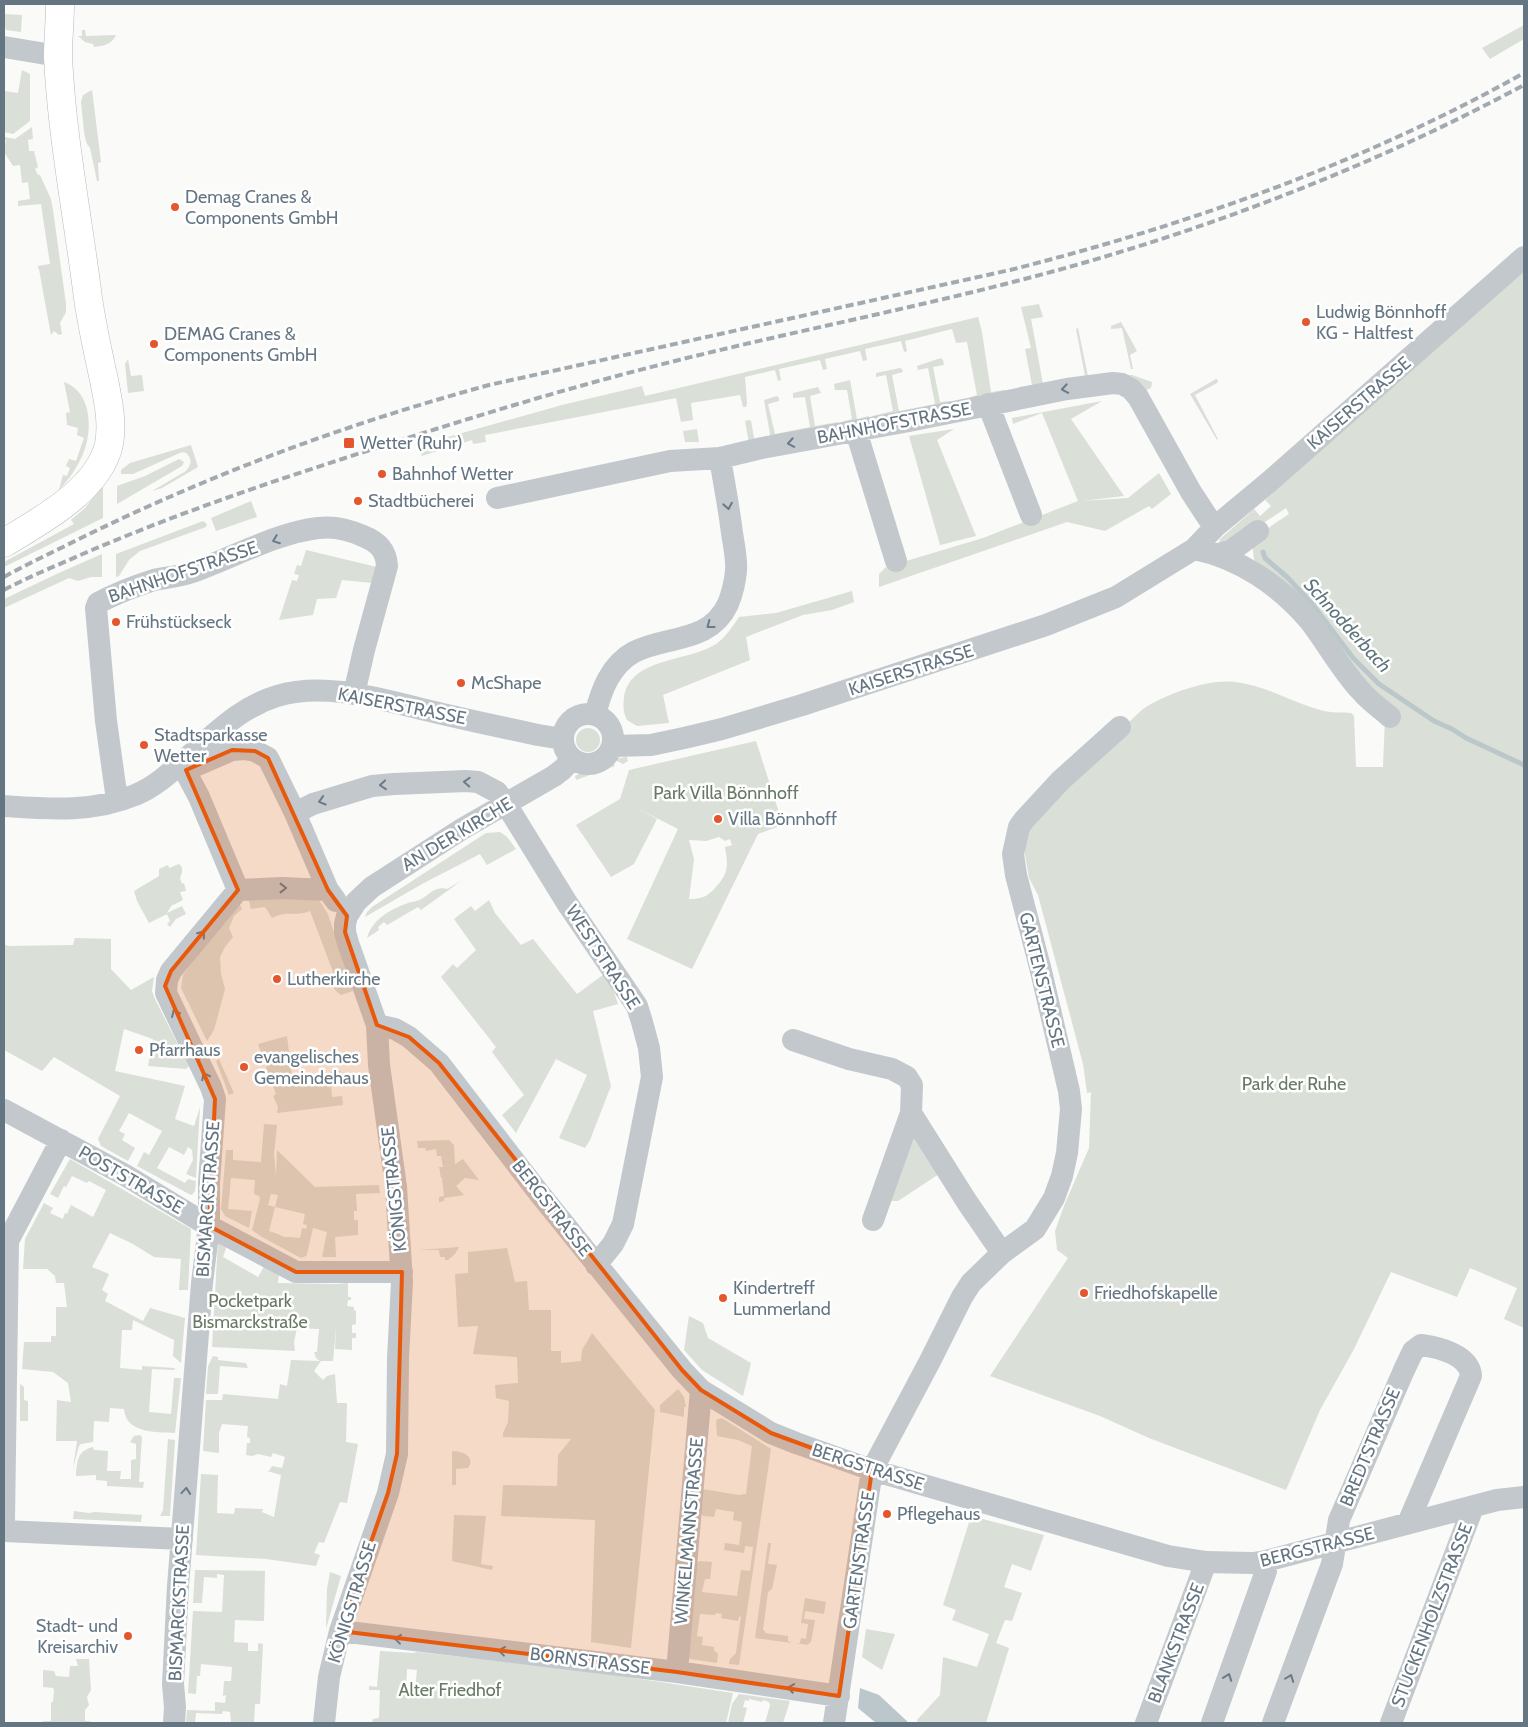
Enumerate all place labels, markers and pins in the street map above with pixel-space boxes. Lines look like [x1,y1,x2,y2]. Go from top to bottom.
place label: Demag Cranes & Components GmbH [185,186,338,229]
marker: Demag Cranes & Components GmbH [169,201,181,213]
place label: Ludwig Bönnhoff KG - Haltfest [1316,301,1446,344]
marker: Ludwig Bönnhoff KG - Haltfest [1300,316,1312,328]
place label: DEMAG Cranes & Components GmbH [164,323,317,366]
marker: DEMAG Cranes & Components GmbH [148,338,160,350]
place label: Wetter (Ruhr) [360,432,463,454]
marker: Wetter (Ruhr) [342,436,356,450]
place label: Bahnhof Wetter [392,463,514,485]
marker: Bahnhof Wetter [376,468,388,480]
place label: Stadtbücherei [368,490,474,512]
marker: Stadtbücherei [352,495,364,507]
place label: Frühstückseck [126,611,233,633]
marker: Frühstückseck [110,616,122,628]
place label: McShape [471,672,541,694]
marker: McShape [455,677,467,689]
place label: Stadtsparkasse Wetter [154,724,268,767]
marker: Stadtsparkasse Wetter [138,739,150,751]
place label: Villa Bönnhoff [728,808,837,830]
marker: Villa Bönnhoff [712,813,724,825]
place label: Lutherkirche [287,968,381,990]
marker: Lutherkirche [271,973,283,985]
place label: Pfarrhaus [149,1039,220,1061]
marker: Pfarrhaus [133,1044,145,1056]
place label: evangelisches Gemeindehaus [254,1046,369,1089]
marker: evangelisches Gemeindehaus [238,1061,250,1073]
place label: Kindertreff Lummerland [733,1277,831,1320]
place label: Friedhofskapelle [1094,1282,1218,1304]
marker: Friedhofskapelle [1078,1287,1090,1299]
marker: Kindertreff Lummerland [717,1292,729,1304]
place label: Pflegehaus [897,1503,980,1525]
marker: Pflegehaus [881,1508,893,1520]
place label: Stadt- und Kreisarchiv [36,1615,118,1658]
marker: Stadt- und Kreisarchiv [122,1630,134,1642]

